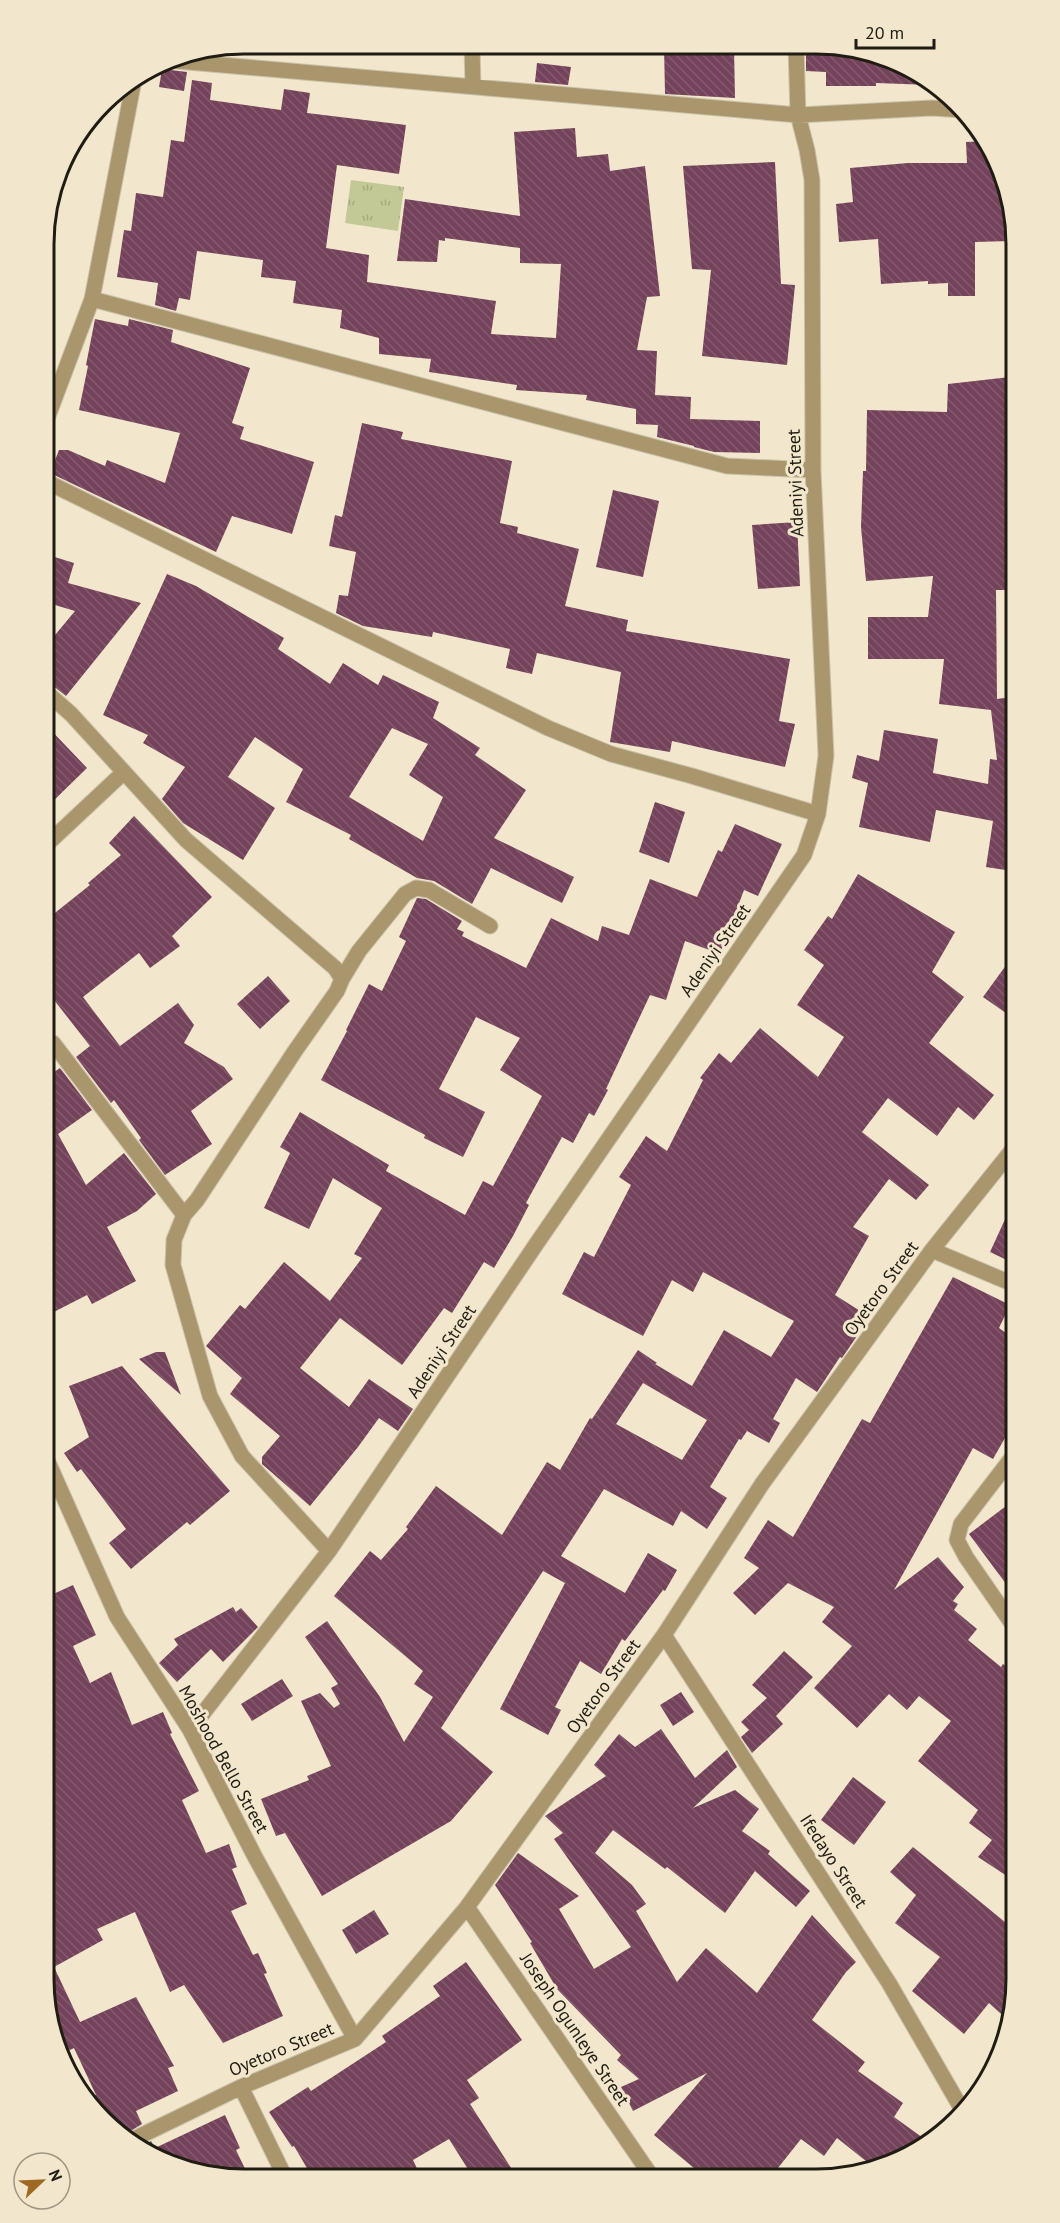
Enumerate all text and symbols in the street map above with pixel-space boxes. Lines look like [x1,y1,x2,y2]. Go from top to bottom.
scale bar [856,12,934,50]
text: 20 m [865,21,904,44]
street label: Adeniyi Street [782,429,808,537]
street label: Adeniyi Street [675,899,755,1001]
street label: Oyetoro Street [839,1236,923,1340]
street label: Adeniyi Street [401,1300,481,1402]
street label: Oyetoro Street [561,1634,645,1738]
street label: Moshood Bello Street [174,1681,274,1837]
street label: Ifedayo Street [795,1810,873,1912]
street label: Joseph Ogunleye Street [515,1947,635,2110]
street label: Oyetoro Street [225,2017,337,2081]
north arrow [12,2151,72,2211]
text: N [45,2166,67,2184]

